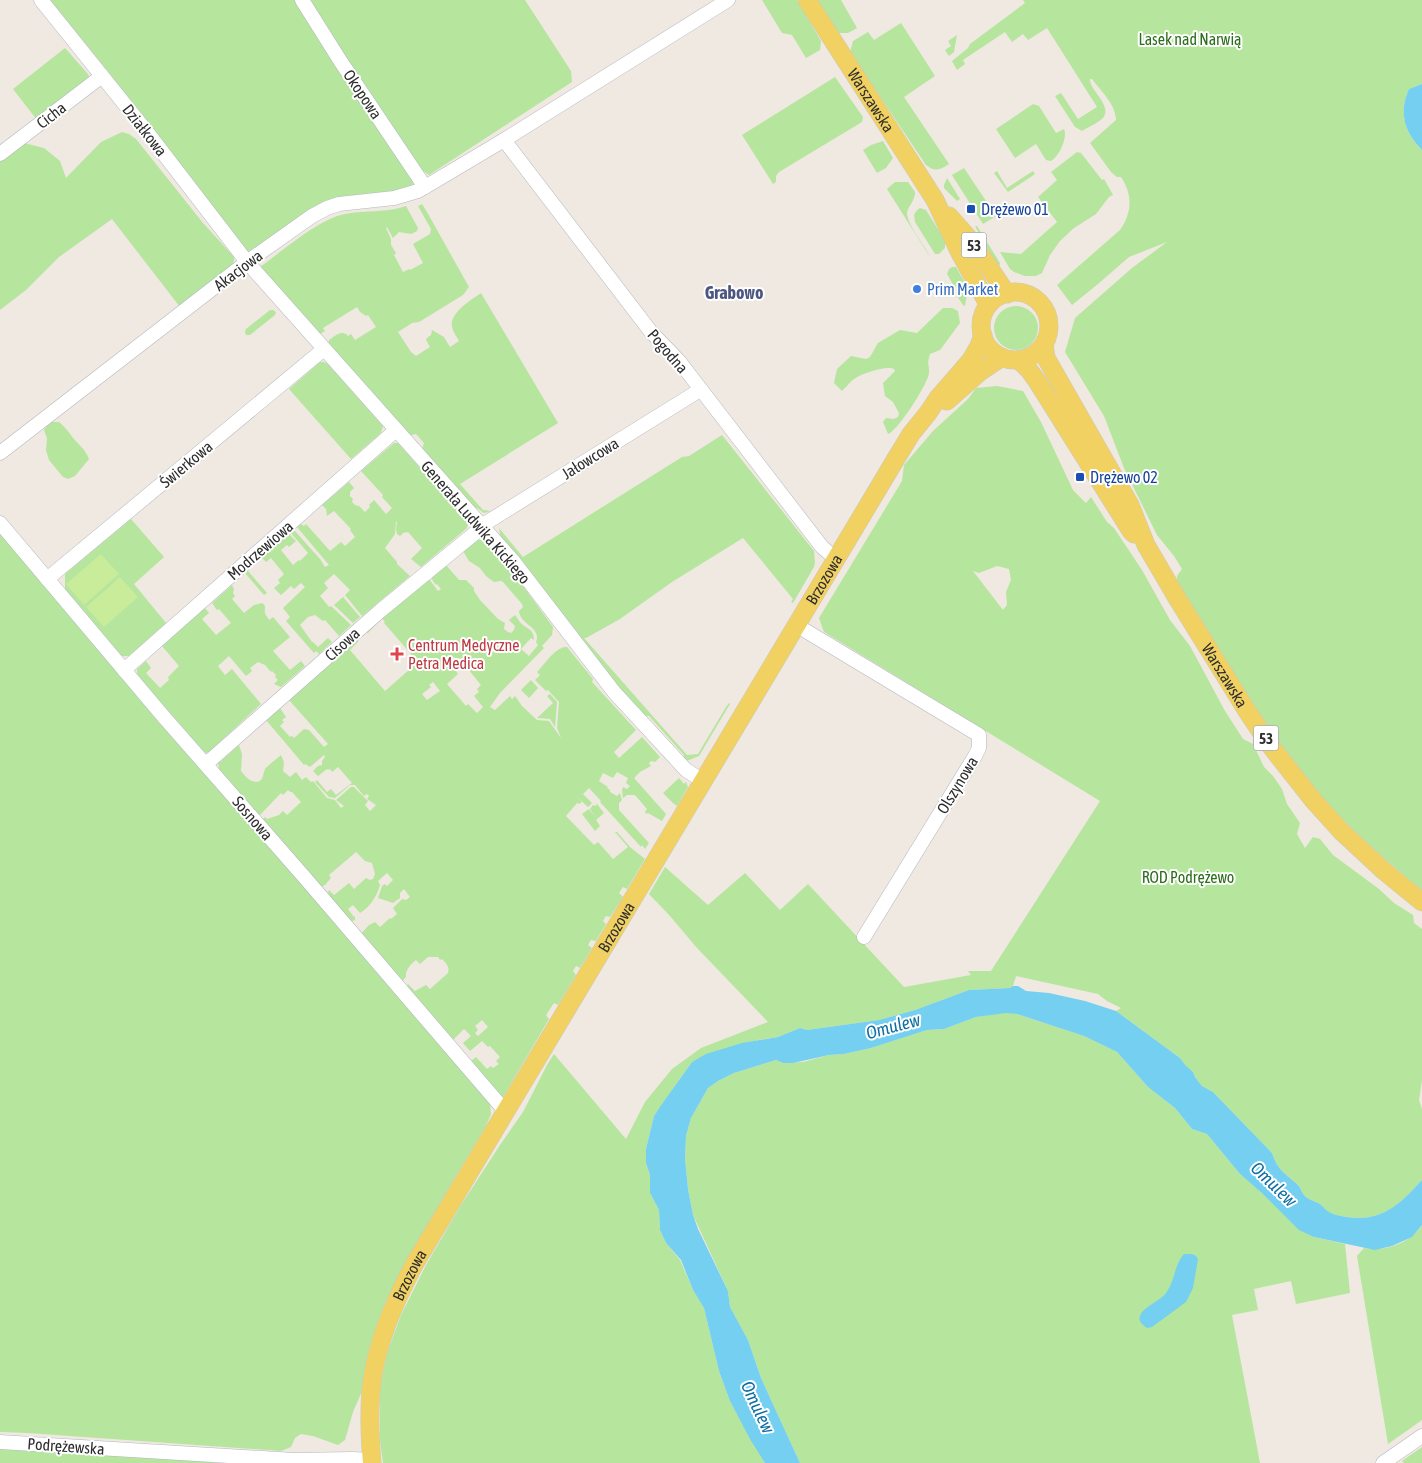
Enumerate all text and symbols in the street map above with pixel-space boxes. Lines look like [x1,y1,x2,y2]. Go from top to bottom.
park label: Lasek nad Narwią [1138,30,1242,49]
street label: Warszawska [844,65,898,135]
street label: Okopowa [339,66,386,123]
street label: Cicha [33,98,69,132]
street label: Działkowa [119,100,171,160]
place label: Drężewo 01 [981,200,1049,219]
marker: Drężewo 01 [965,203,977,215]
road number: 53 [962,232,986,258]
street label: Akacjowa [210,246,266,295]
place label: Prim Market [927,280,999,298]
district label: Grabowo [705,282,763,303]
marker: Prim Market [911,283,923,295]
street label: Pogodna [643,325,692,377]
street label: Jałowcowa [558,434,622,482]
street label: Świerkowa [156,437,216,491]
street label: Generała Ludwika Kickiego [417,457,534,588]
place label: Drężewo 02 [1090,468,1158,487]
marker: Drężewo 02 [1074,471,1086,483]
street label: Modrzewiowa [224,517,296,583]
street label: Brzozowa [802,551,846,608]
street label: Cisowa [321,624,363,664]
place label: Centrum Medyczne Petra Medica [408,636,520,672]
street label: Warszawska [1198,640,1252,711]
marker: Centrum Medyczne Petra Medica [390,647,404,661]
road number: 53 [1254,726,1278,750]
street label: Olszynowa [933,753,982,817]
street label: Sosnowa [229,793,277,843]
park label: ROD Podrężewo [1142,868,1234,887]
street label: Brzozowa [594,899,638,955]
water label: Omulew [864,1009,923,1043]
water label: Omulew [1247,1157,1301,1211]
street label: Brzozowa [389,1246,430,1303]
water label: Omulew [737,1377,779,1437]
street label: Podrężewska [27,1434,105,1459]

